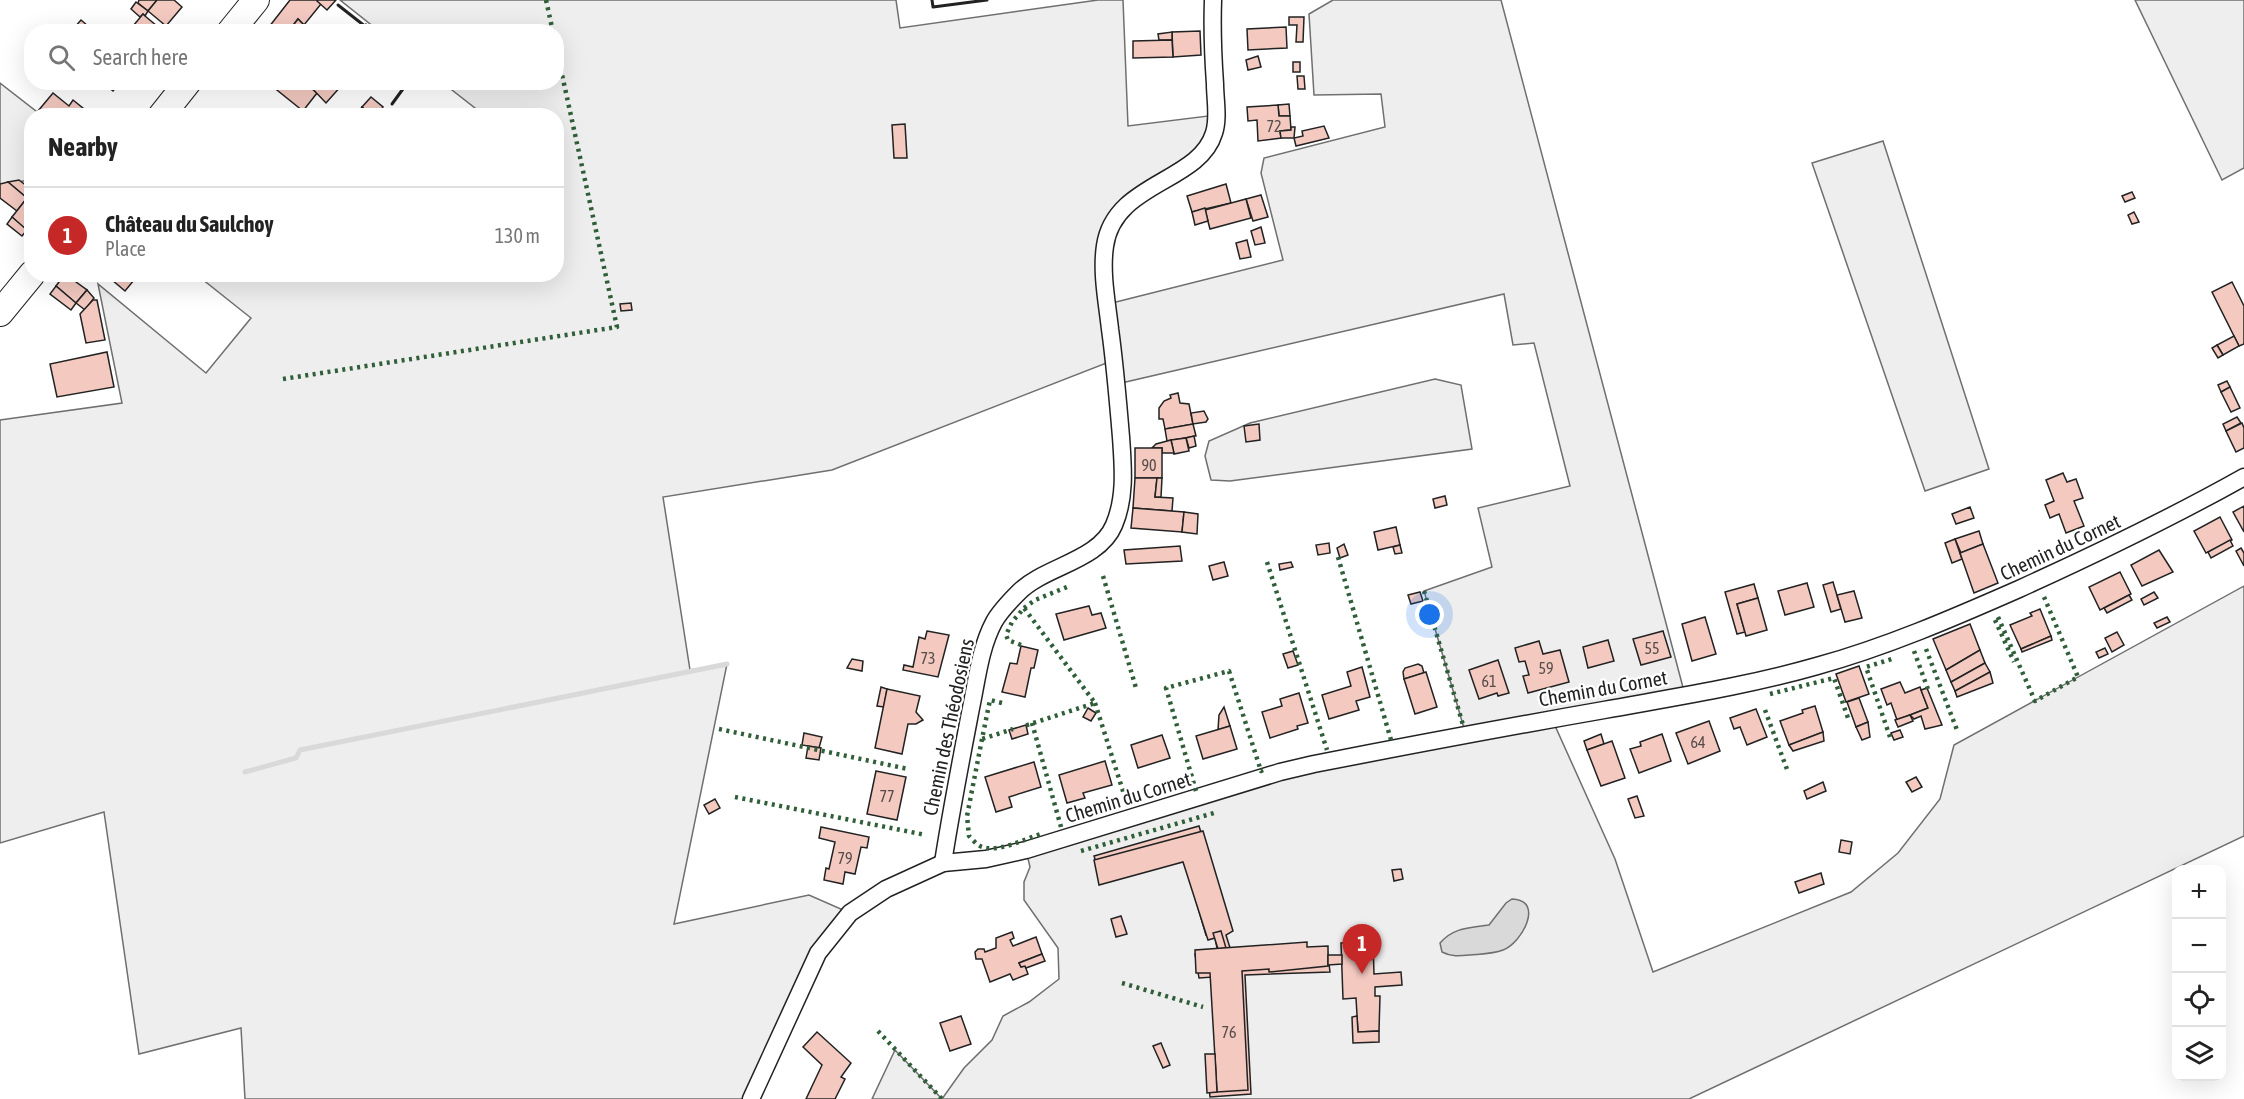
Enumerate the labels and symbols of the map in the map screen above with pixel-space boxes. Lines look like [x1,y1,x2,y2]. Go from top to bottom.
house number: 72 [1266,117,1282,135]
house number: 90 [1141,456,1157,474]
street label: Chemin du Cornet [1996,509,2124,585]
your location [1415,600,1444,629]
street label: Chemin des Théodosiens [918,636,978,818]
house number: 55 [1644,639,1660,657]
house number: 73 [920,649,936,667]
house number: 59 [1538,659,1554,677]
street label: Chemin du Cornet [1537,665,1669,711]
house number: 61 [1481,672,1497,690]
house number: 64 [1690,733,1706,751]
street label: Chemin du Cornet [1063,767,1194,827]
house number: 77 [879,787,895,805]
house number: 79 [837,849,853,867]
pin: 1 [1342,924,1382,974]
house number: 76 [1221,1023,1237,1041]

